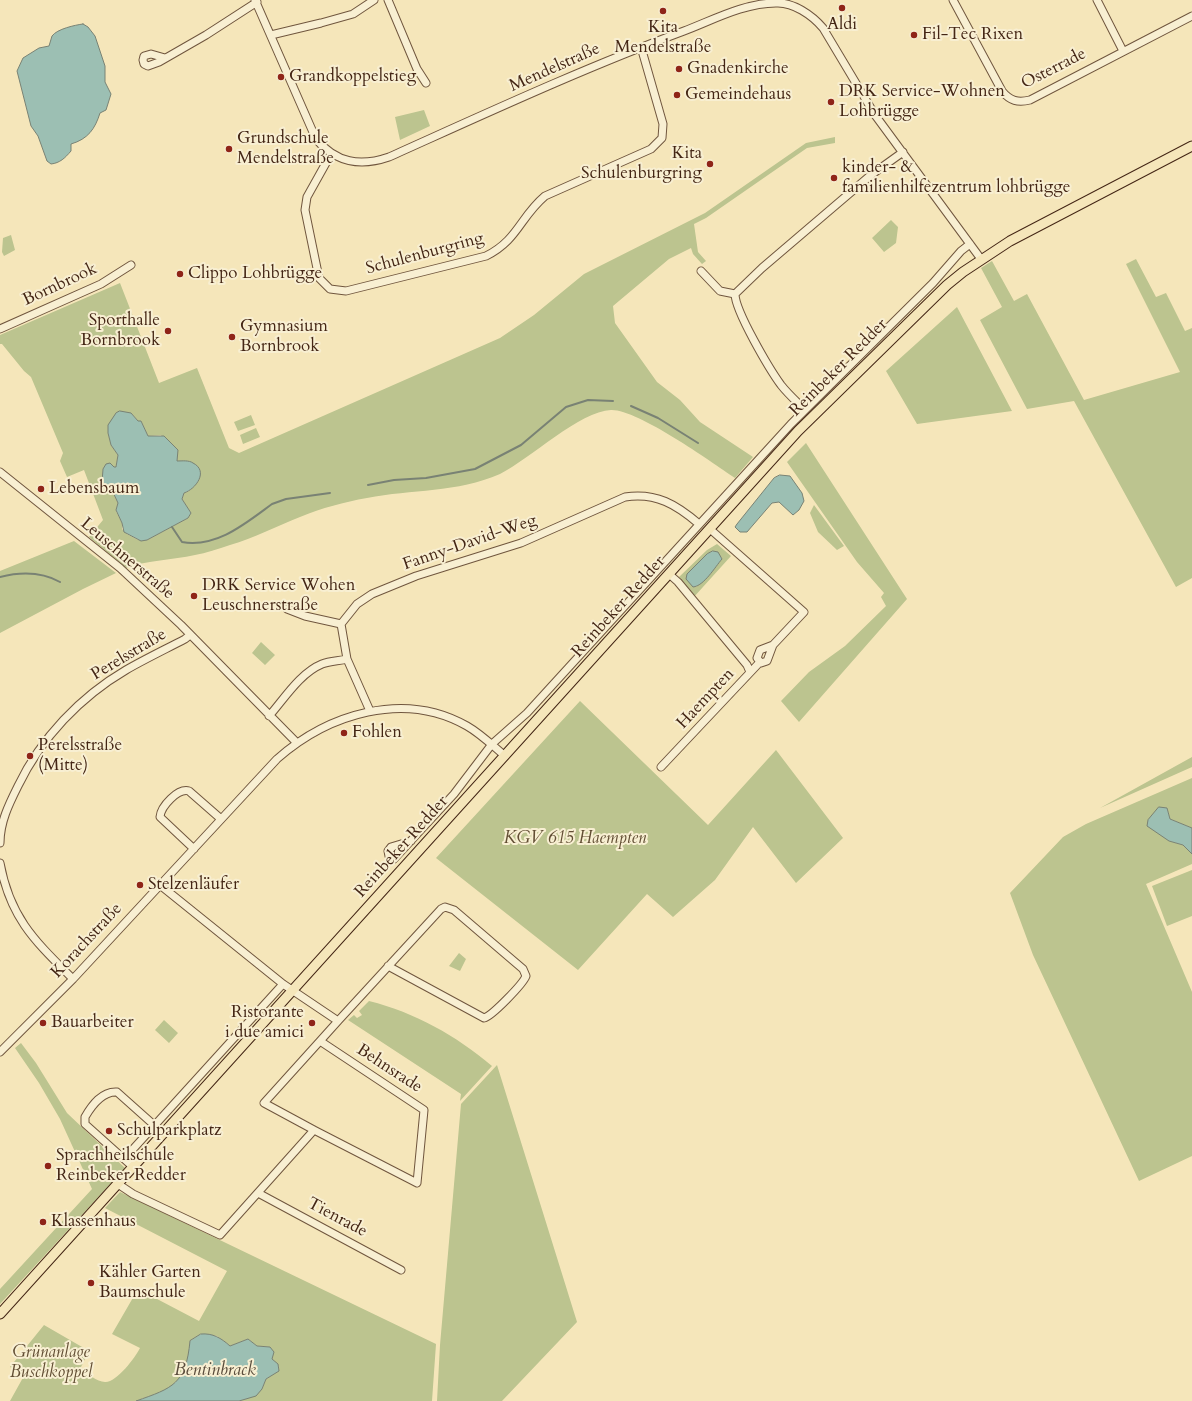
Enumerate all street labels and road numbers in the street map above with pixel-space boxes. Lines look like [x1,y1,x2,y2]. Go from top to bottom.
street label: Mendelstraße [507,39,603,97]
street label: Osterrade [1018,44,1090,94]
street label: Schulenburgring [364,228,486,280]
street label: Bornbrook [20,259,100,311]
street label: Reinbeker Redder [786,315,892,421]
street label: Fanny-David-Weg [400,511,540,575]
street label: Leuschnerstraße [76,514,178,604]
street label: Reinbeker Redder [568,552,670,662]
street label: Perelsstraße [88,625,170,685]
street label: Haempten [673,664,739,734]
street label: Reinbeker Redder [351,792,453,902]
street label: Korachstraße [47,899,127,983]
street label: Behnsrade [352,1040,426,1098]
street label: Tienrade [304,1194,370,1242]

